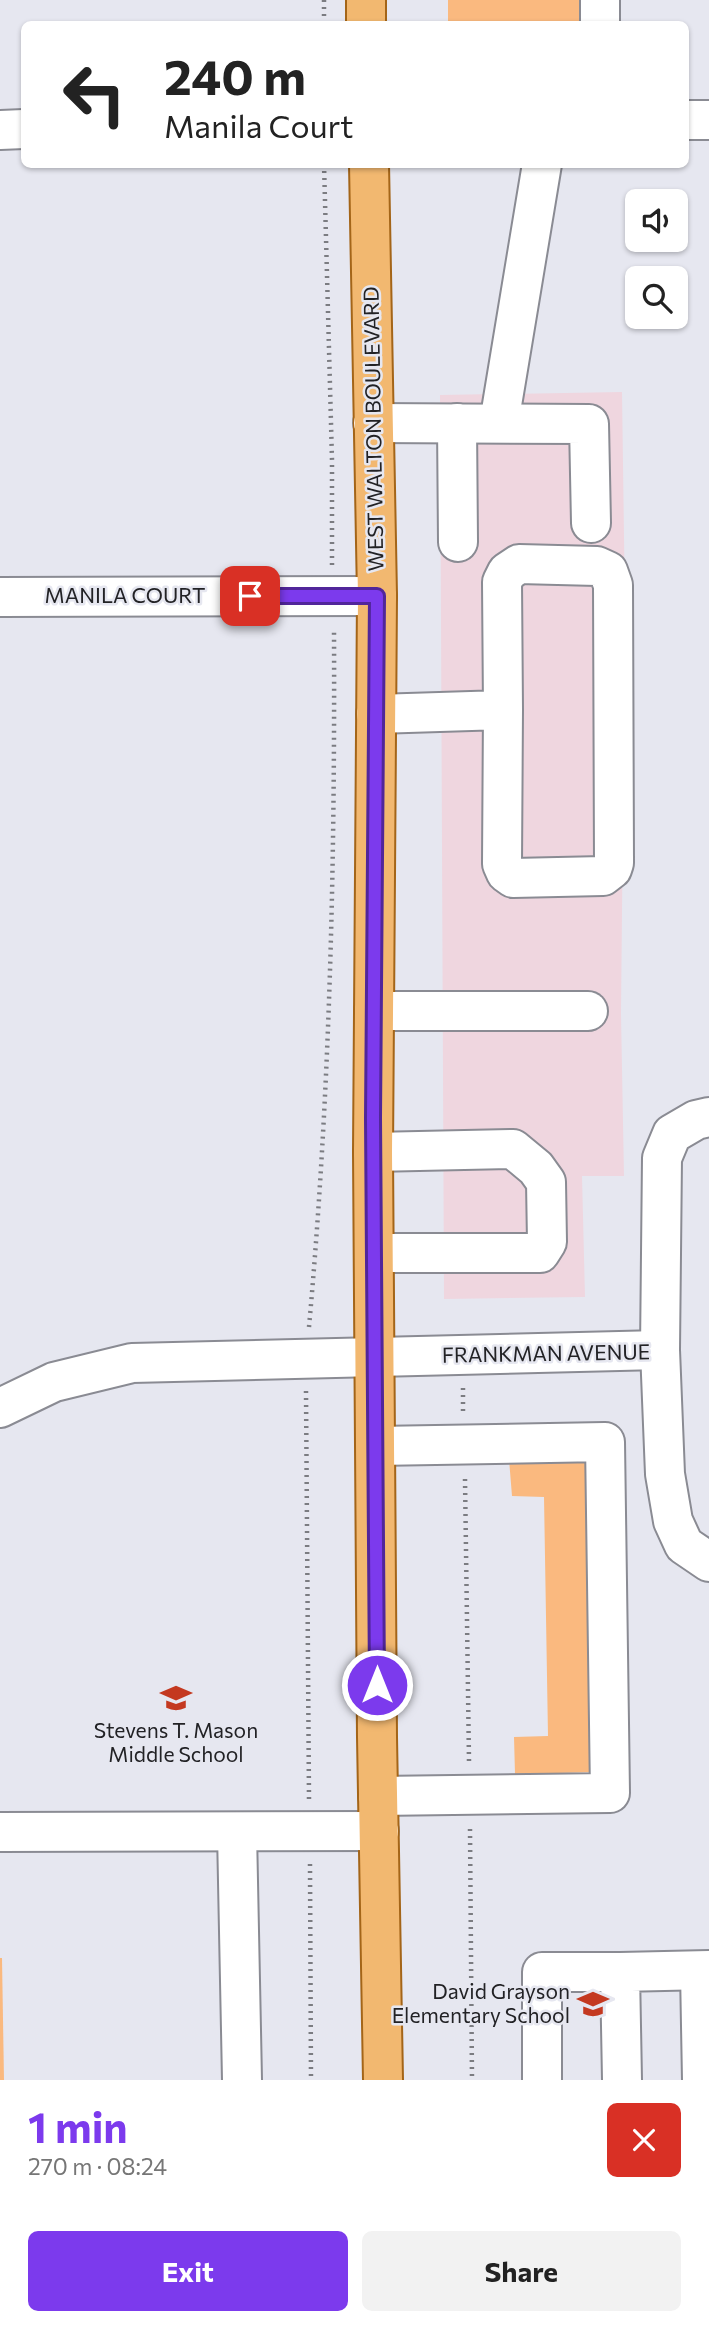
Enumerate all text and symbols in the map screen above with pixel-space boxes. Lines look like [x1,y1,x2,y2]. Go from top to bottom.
text: 240 m [164,45,306,105]
icon: left [49,49,140,140]
text: Manila Court [164,105,353,145]
map controls [625,189,688,329]
button: sound [625,189,688,252]
button: search [625,266,688,329]
street label: WEST WALTON BOULEVARD [358,286,387,572]
pin [220,566,280,626]
icon: arrive [231,577,269,615]
street label: MANILA COURT [45,582,205,607]
street label: FRANKMAN AVENUE [442,1338,650,1367]
position arrow [340,1648,414,1722]
school or university icon: Stevens T. Mason Middle School [159,1681,193,1715]
place label: Stevens T. Mason Middle School [94,1717,258,1766]
place label: David Grayson Elementary School [392,1978,570,2027]
school or university icon: David Grayson Elementary School [576,1987,610,2021]
text: 1 min [28,2100,128,2152]
button: close [607,2103,681,2177]
text: 270 m · 08:24 [28,2152,167,2180]
button: Exit [28,2231,348,2311]
button: Share [362,2231,681,2311]

